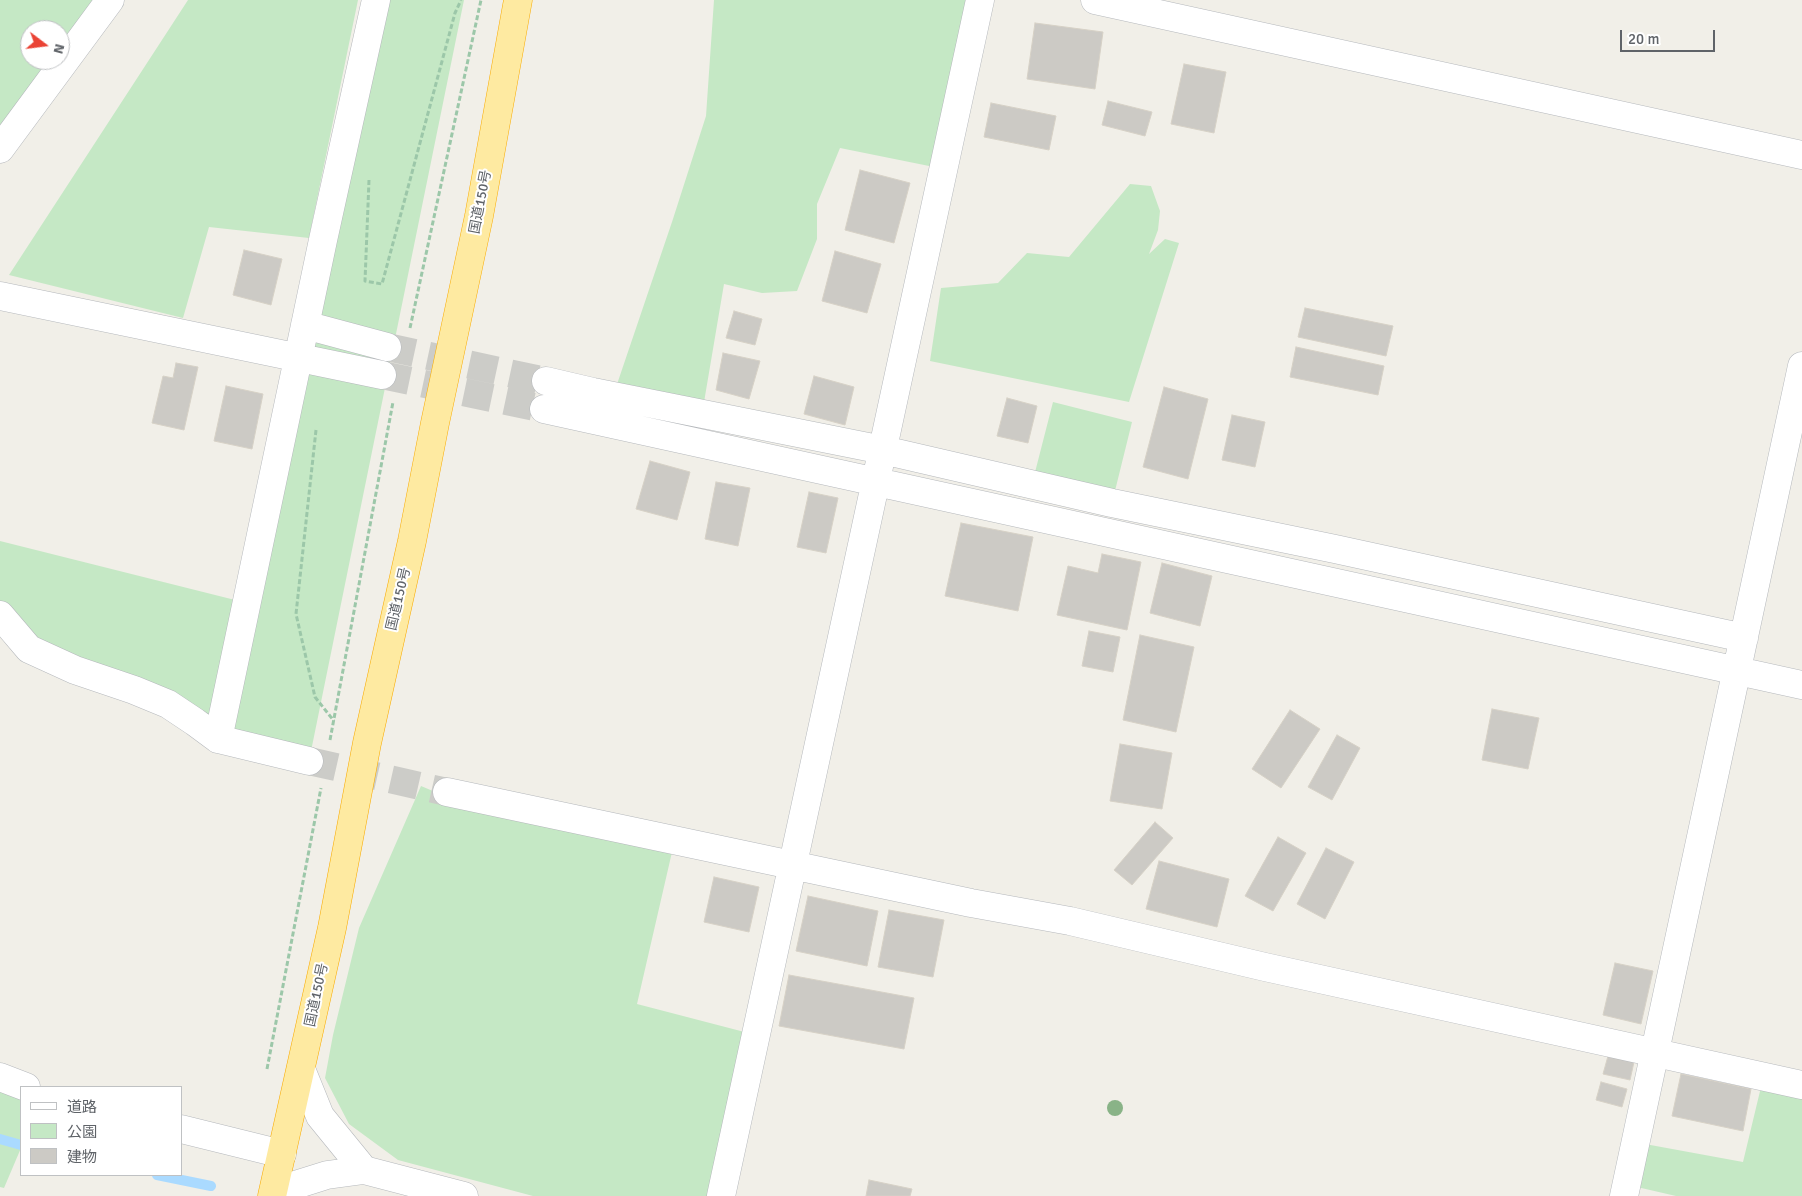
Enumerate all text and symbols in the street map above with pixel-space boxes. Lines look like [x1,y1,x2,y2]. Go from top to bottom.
north arrow [20,20,70,70]
scale bar [1622,20,1717,52]
text: 20 m [1628,30,1659,48]
text: N [50,42,68,56]
street label: 国道150号 [467,169,495,235]
street label: 国道150号 [384,566,414,632]
street label: 国道150号 [302,962,332,1028]
legend [20,1086,182,1176]
text: 道路 [67,1098,97,1116]
text: 公園 [67,1123,97,1141]
text: 建物 [67,1148,97,1166]

